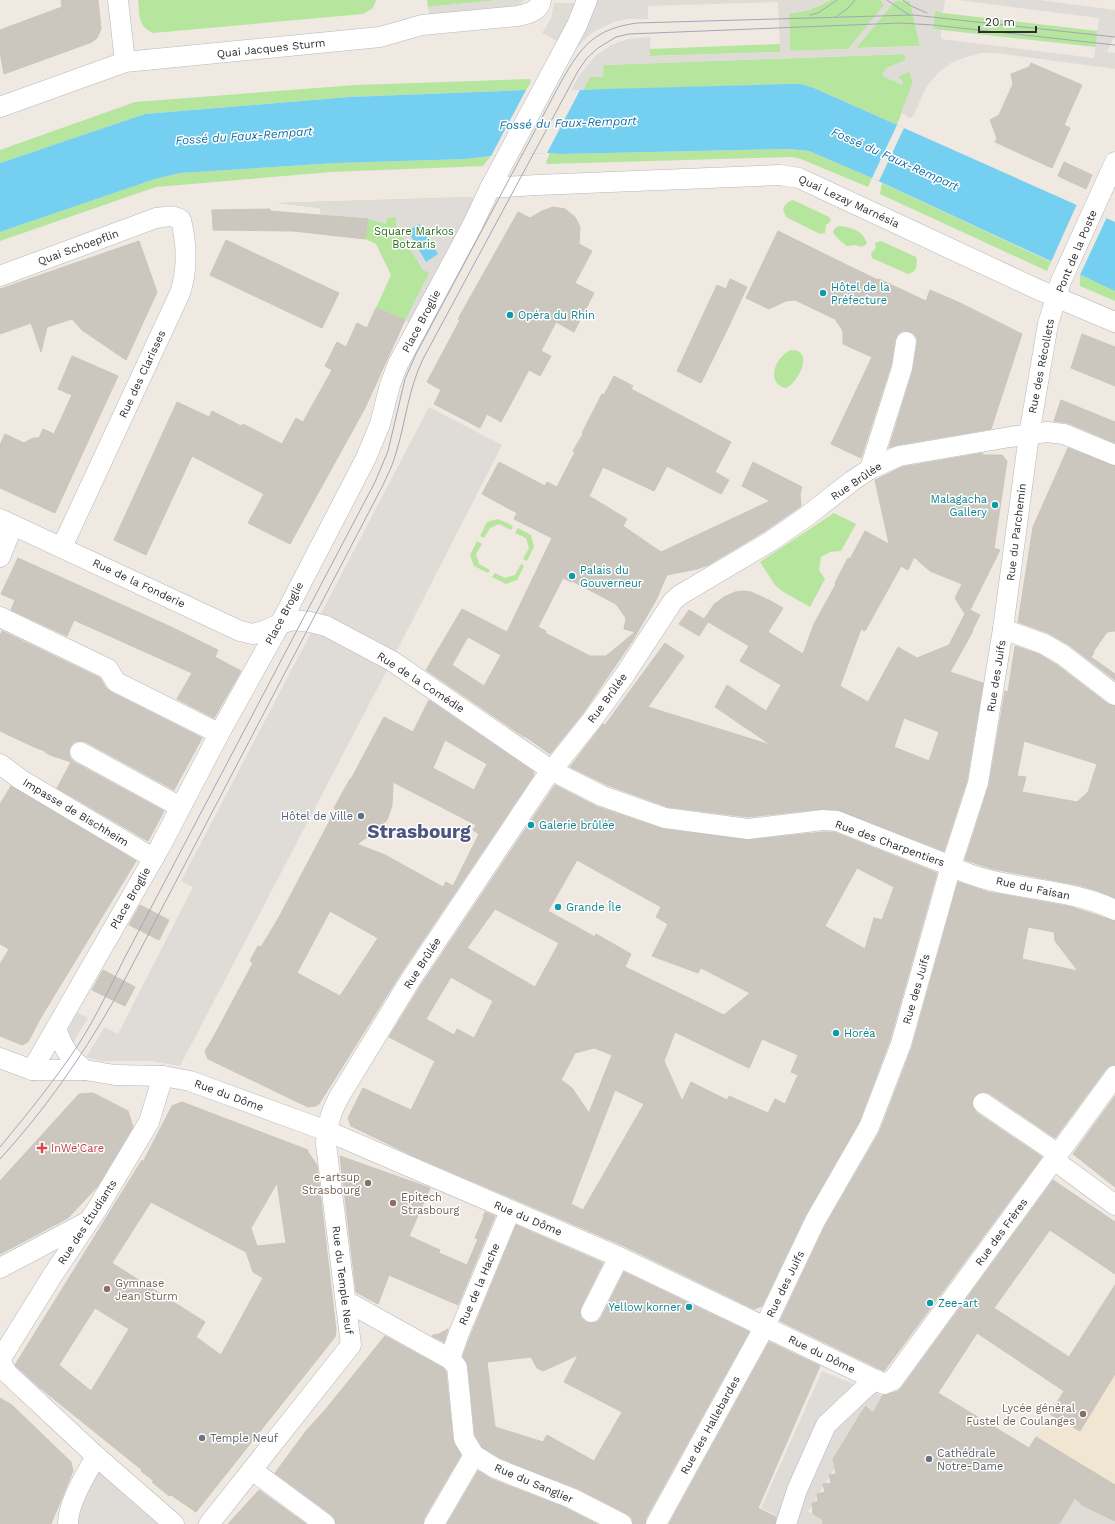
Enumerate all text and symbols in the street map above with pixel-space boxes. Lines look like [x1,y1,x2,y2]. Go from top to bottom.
scale bar [979,8,1036,34]
text: 20 m [985,15,1015,29]
street label: Quai Jacques Sturm [216,36,326,61]
water label: Fossé du Faux-Rempart [499,114,637,132]
water label: Fossé du Faux-Rempart [175,124,313,148]
water label: Fossé du Faux-Rempart [829,125,961,193]
street label: Quai Lezay Marnésia [796,172,901,231]
street label: Pont de la Poste [1053,208,1100,294]
park label: Square Markos Botzaris [374,225,454,251]
street label: Quai Schoepflin [36,227,120,268]
place label: Hôtel de la Préfecture [831,281,890,307]
street label: Place Broglie [399,288,443,355]
marker: Hôtel de la Préfecture [818,288,828,298]
place label: Opéra du Rhin [518,309,595,322]
marker: Opéra du Rhin [505,310,515,320]
street label: Rue des Récollets [1026,317,1057,415]
street label: Rue des Clarisses [116,328,169,420]
street label: Rue Brûlée [828,460,884,503]
street label: Rue du Parchemin [1004,482,1029,582]
place label: Malagacha Gallery [931,493,987,519]
marker: Malagacha Gallery [990,500,1000,510]
street label: Rue de la Fonderie [90,556,187,611]
place label: Palais du Gouverneur [580,564,643,590]
marker: Palais du Gouverneur [567,571,577,581]
street label: Place Broglie [262,580,306,647]
street label: Rue des Juifs [984,639,1009,713]
street label: Rue de la Comédie [375,649,467,715]
street label: Rue Brûlée [585,671,630,726]
street label: Impasse de Bischheim [21,776,131,849]
place label: Hôtel de Ville [281,810,353,823]
marker: Hôtel de Ville [356,811,366,821]
street label: Rue des Charpentiers [833,818,947,869]
place label: Galerie brûlée [539,819,615,832]
district label: Strasbourg [367,820,471,843]
marker: Galerie brûlée [526,820,536,830]
street label: Place Broglie [108,865,153,931]
street label: Rue du Faisan [995,874,1071,903]
place label: Grande Île [566,900,621,914]
marker: Grande Île [553,902,563,912]
street label: Rue Brûlée [401,935,444,991]
street label: Rue des Juifs [900,952,933,1026]
place label: Horéa [844,1027,875,1040]
marker: Horéa [831,1028,841,1038]
street label: Rue du Dôme [192,1077,265,1114]
marker: InWe'Care [36,1142,48,1154]
place label: InWe'Care [51,1142,104,1155]
place label: e-artsup Strasbourg [302,1171,360,1197]
street label: Rue des Étudiants [54,1177,120,1267]
marker: e-artsup Strasbourg [363,1178,373,1188]
place label: Epitech Strasbourg [401,1191,460,1217]
street label: Rue des Frères [973,1196,1030,1269]
marker: Epitech Strasbourg [388,1198,398,1208]
street label: Rue du Dôme [492,1198,564,1239]
street label: Rue du Temple Neuf [329,1225,356,1336]
street label: Rue de la Hache [456,1241,503,1327]
street label: Rue des Juifs [764,1249,807,1320]
place label: Gymnase Jean Sturm [115,1277,178,1303]
marker: Gymnase Jean Sturm [102,1284,112,1294]
place label: Zee-art [938,1297,978,1310]
marker: Zee-art [925,1298,935,1308]
place label: Yellow korner [609,1301,682,1314]
marker: Yellow korner [684,1302,694,1312]
street label: Rue du Dôme [786,1333,857,1376]
street label: Rue des Hallebardes [678,1374,743,1477]
place label: Lycée général Fustel de Coulanges [966,1402,1076,1428]
marker: Lycée général Fustel de Coulanges [1078,1409,1088,1419]
place label: Temple Neuf [210,1432,279,1445]
marker: Temple Neuf [197,1433,207,1443]
place label: Cathédrale Notre-Dame [937,1447,1003,1473]
marker: Cathédrale Notre-Dame [924,1454,934,1464]
street label: Rue du Sanglier [492,1461,576,1506]

